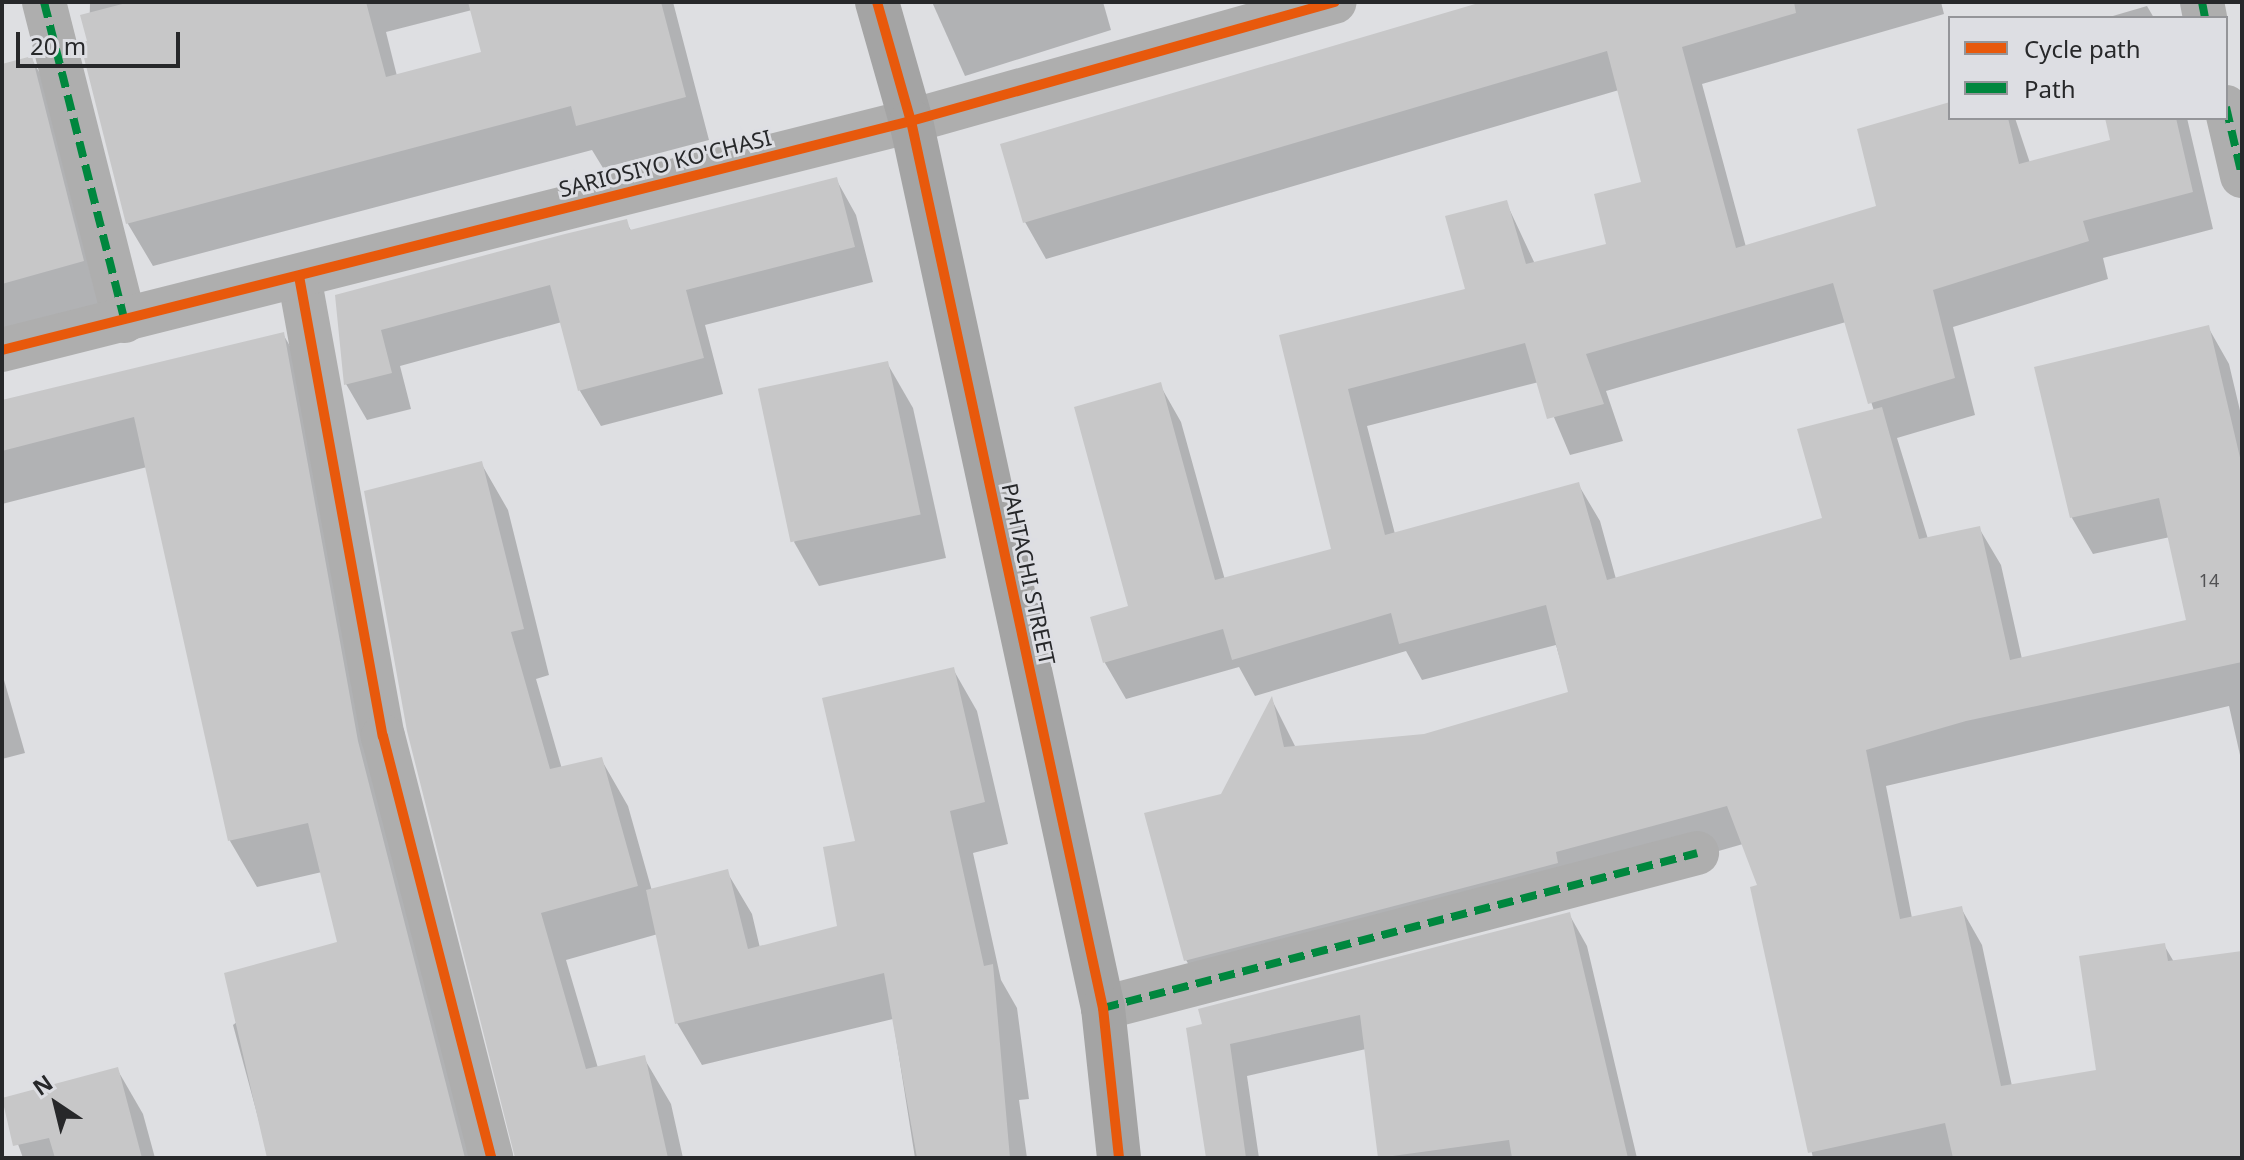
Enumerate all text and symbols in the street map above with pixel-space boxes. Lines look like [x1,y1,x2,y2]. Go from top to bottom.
scale bar [20,16,184,66]
legend [1948,16,2228,120]
text: 20 m [30,29,86,62]
text: Cycle path [2024,32,2141,65]
text: Path [2024,72,2075,105]
street label: SARIOSIYO KO'CHASI [556,124,774,202]
street label: PAHTACHI STREET [997,481,1061,667]
house number: 14 [2199,569,2219,591]
north arrow [16,1064,96,1144]
text: N [26,1067,58,1102]

